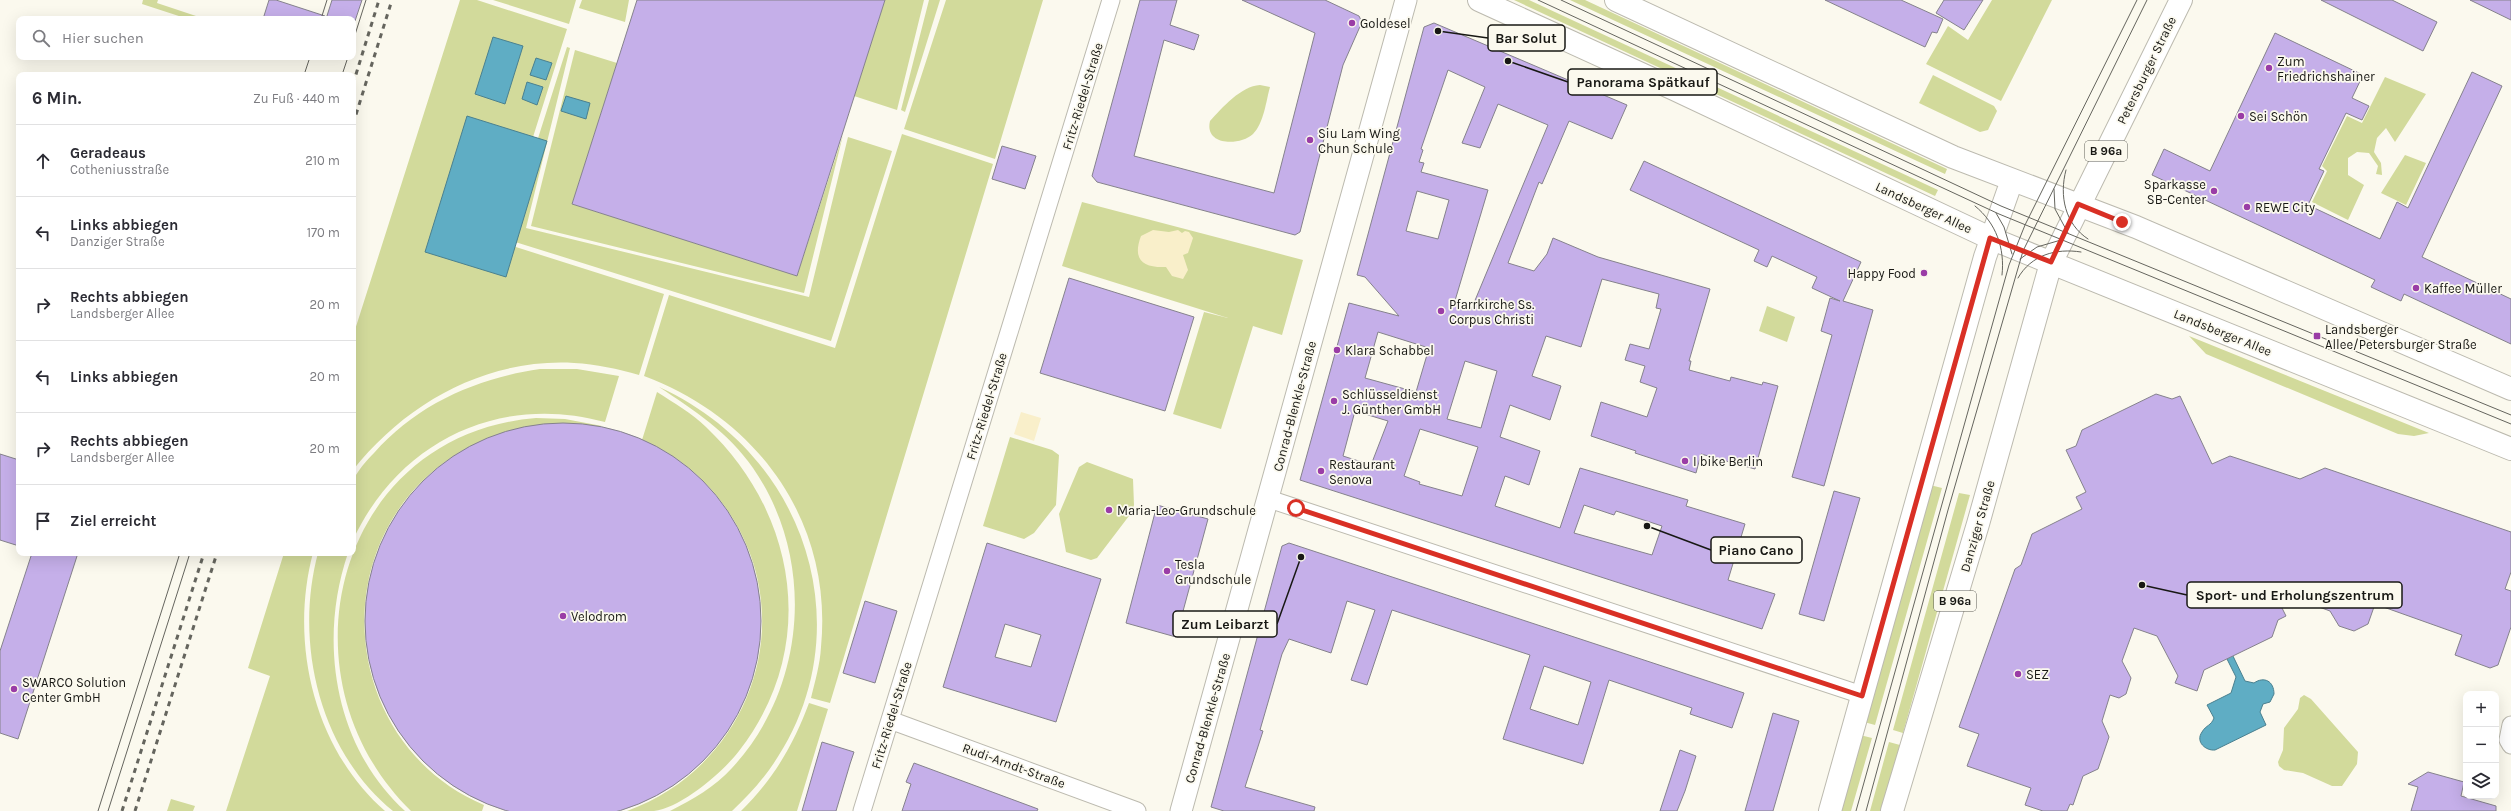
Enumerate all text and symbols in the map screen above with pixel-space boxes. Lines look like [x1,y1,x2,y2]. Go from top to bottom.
street label: Petersburger Straße [2114,14,2179,127]
search box [16,16,356,60]
place label: Goldesel [1360,16,1411,31]
marker: Goldesel [1347,18,1357,28]
callout: Bar Solut [1488,25,1565,51]
icon: search [30,27,52,49]
text: Hier suchen [62,29,144,47]
text: Bar Solut [1495,30,1557,47]
street label: Fritz-Riedel-Straße [1059,40,1106,152]
place label: Zum Friedrichshainer [2277,54,2375,84]
marker: Zum Friedrichshainer [2264,63,2274,73]
callout: Panorama Spätkauf [1568,69,1717,95]
text: Panorama Spätkauf [1576,74,1710,91]
text: 6 Min. [32,88,81,108]
text: Zu Fuß · 440 m [253,91,340,106]
place label: Sei Schön [2249,109,2308,124]
marker: Sei Schön [2236,111,2246,121]
place label: Siu Lam Wing Chun Schule [1318,126,1401,156]
marker: Siu Lam Wing Chun Schule [1305,135,1315,145]
road number: B 96a [2085,141,2127,161]
text: Geradeaus [70,144,146,162]
icon: ahead [32,150,54,172]
text: 210 m [305,153,340,168]
text: Cotheniusstraße [70,162,169,177]
place label: Sparkasse SB-Center [2144,177,2206,207]
street label: Landsberger Allee [1873,179,1975,236]
marker: Sparkasse SB-Center [2209,186,2219,196]
place label: REWE City [2255,200,2315,215]
marker: REWE City [2242,202,2252,212]
route end [2113,213,2131,231]
text: Links abbiegen [70,216,178,234]
icon: left [32,222,54,244]
text: 170 m [307,225,340,240]
text: Danziger Straße [70,234,165,249]
place label: Happy Food [1847,266,1916,281]
marker: Happy Food [1919,268,1929,278]
place label: Kaffee Müller [2424,281,2502,296]
marker: Kaffee Müller [2411,283,2421,293]
text: Rechts abbiegen [70,288,189,306]
icon: right [32,294,54,316]
text: 20 m [310,297,340,312]
place label: Pfarrkirche Ss. Corpus Christi [1449,297,1534,327]
text: Landsberger Allee [70,306,174,321]
marker: Pfarrkirche Ss. Corpus Christi [1436,306,1446,316]
street label: Landsberger Allee [2172,306,2274,359]
place label: Landsberger Allee/Petersburger Straße [2325,322,2477,352]
marker: Landsberger Allee/Petersburger Straße [2312,331,2322,341]
street label: Conrad-Blenkle-Straße [1270,339,1319,473]
place label: Klara Schabbel [1345,343,1434,358]
marker: Klara Schabbel [1332,345,1342,355]
street label: Fritz-Riedel-Straße [963,350,1010,462]
icon: left [32,366,54,388]
text: Links abbiegen [70,368,178,386]
text: 20 m [310,369,340,384]
place label: Schlüsseldienst J. Günther GmbH [1342,387,1441,417]
marker: Schlüsseldienst J. Günther GmbH [1329,396,1339,406]
text: Rechts abbiegen [70,432,189,450]
icon: right [32,438,54,460]
text: 20 m [310,441,340,456]
text: Landsberger Allee [70,450,174,465]
place label: I bike Berlin [1693,454,1763,469]
marker: I bike Berlin [1680,456,1690,466]
place label: Restaurant Senova [1329,457,1395,487]
marker: Restaurant Senova [1316,466,1326,476]
street label: Danziger Straße [1957,478,1998,574]
route start [1287,499,1305,517]
place label: Maria-Leo-Grundschule [1117,503,1256,518]
marker: Maria-Leo-Grundschule [1104,505,1114,515]
icon: arrive [32,510,54,532]
text: Ziel erreicht [70,512,156,530]
callout: Piano Cano [1711,537,1802,563]
text: Piano Cano [1719,542,1793,559]
place label: Tesla Grundschule [1175,557,1251,587]
marker: Tesla Grundschule [1162,566,1172,576]
callout: Sport- und Erholungszentrum [2187,582,2402,608]
text: Sport- und Erholungszentrum [2196,587,2394,604]
road number: B 96a [1934,591,1976,611]
place label: Velodrom [571,609,627,624]
marker: Velodrom [558,611,568,621]
callout: Zum Leibarzt [1173,611,1277,637]
text: Zum Leibarzt [1181,616,1270,633]
street label: Conrad-Blenkle-Straße [1182,651,1233,785]
street label: Fritz-Riedel-Straße [868,659,915,771]
place label: SEZ [2026,667,2049,682]
marker: SEZ [2013,669,2023,679]
place label: SWARCO Solution Center GmbH [22,675,126,705]
marker: SWARCO Solution Center GmbH [9,684,19,694]
map controls [2463,691,2499,799]
button: + [2463,691,2499,727]
button: − [2463,727,2499,763]
street label: Rudi-Arndt-Straße [960,740,1068,791]
button: layers [2463,763,2499,799]

